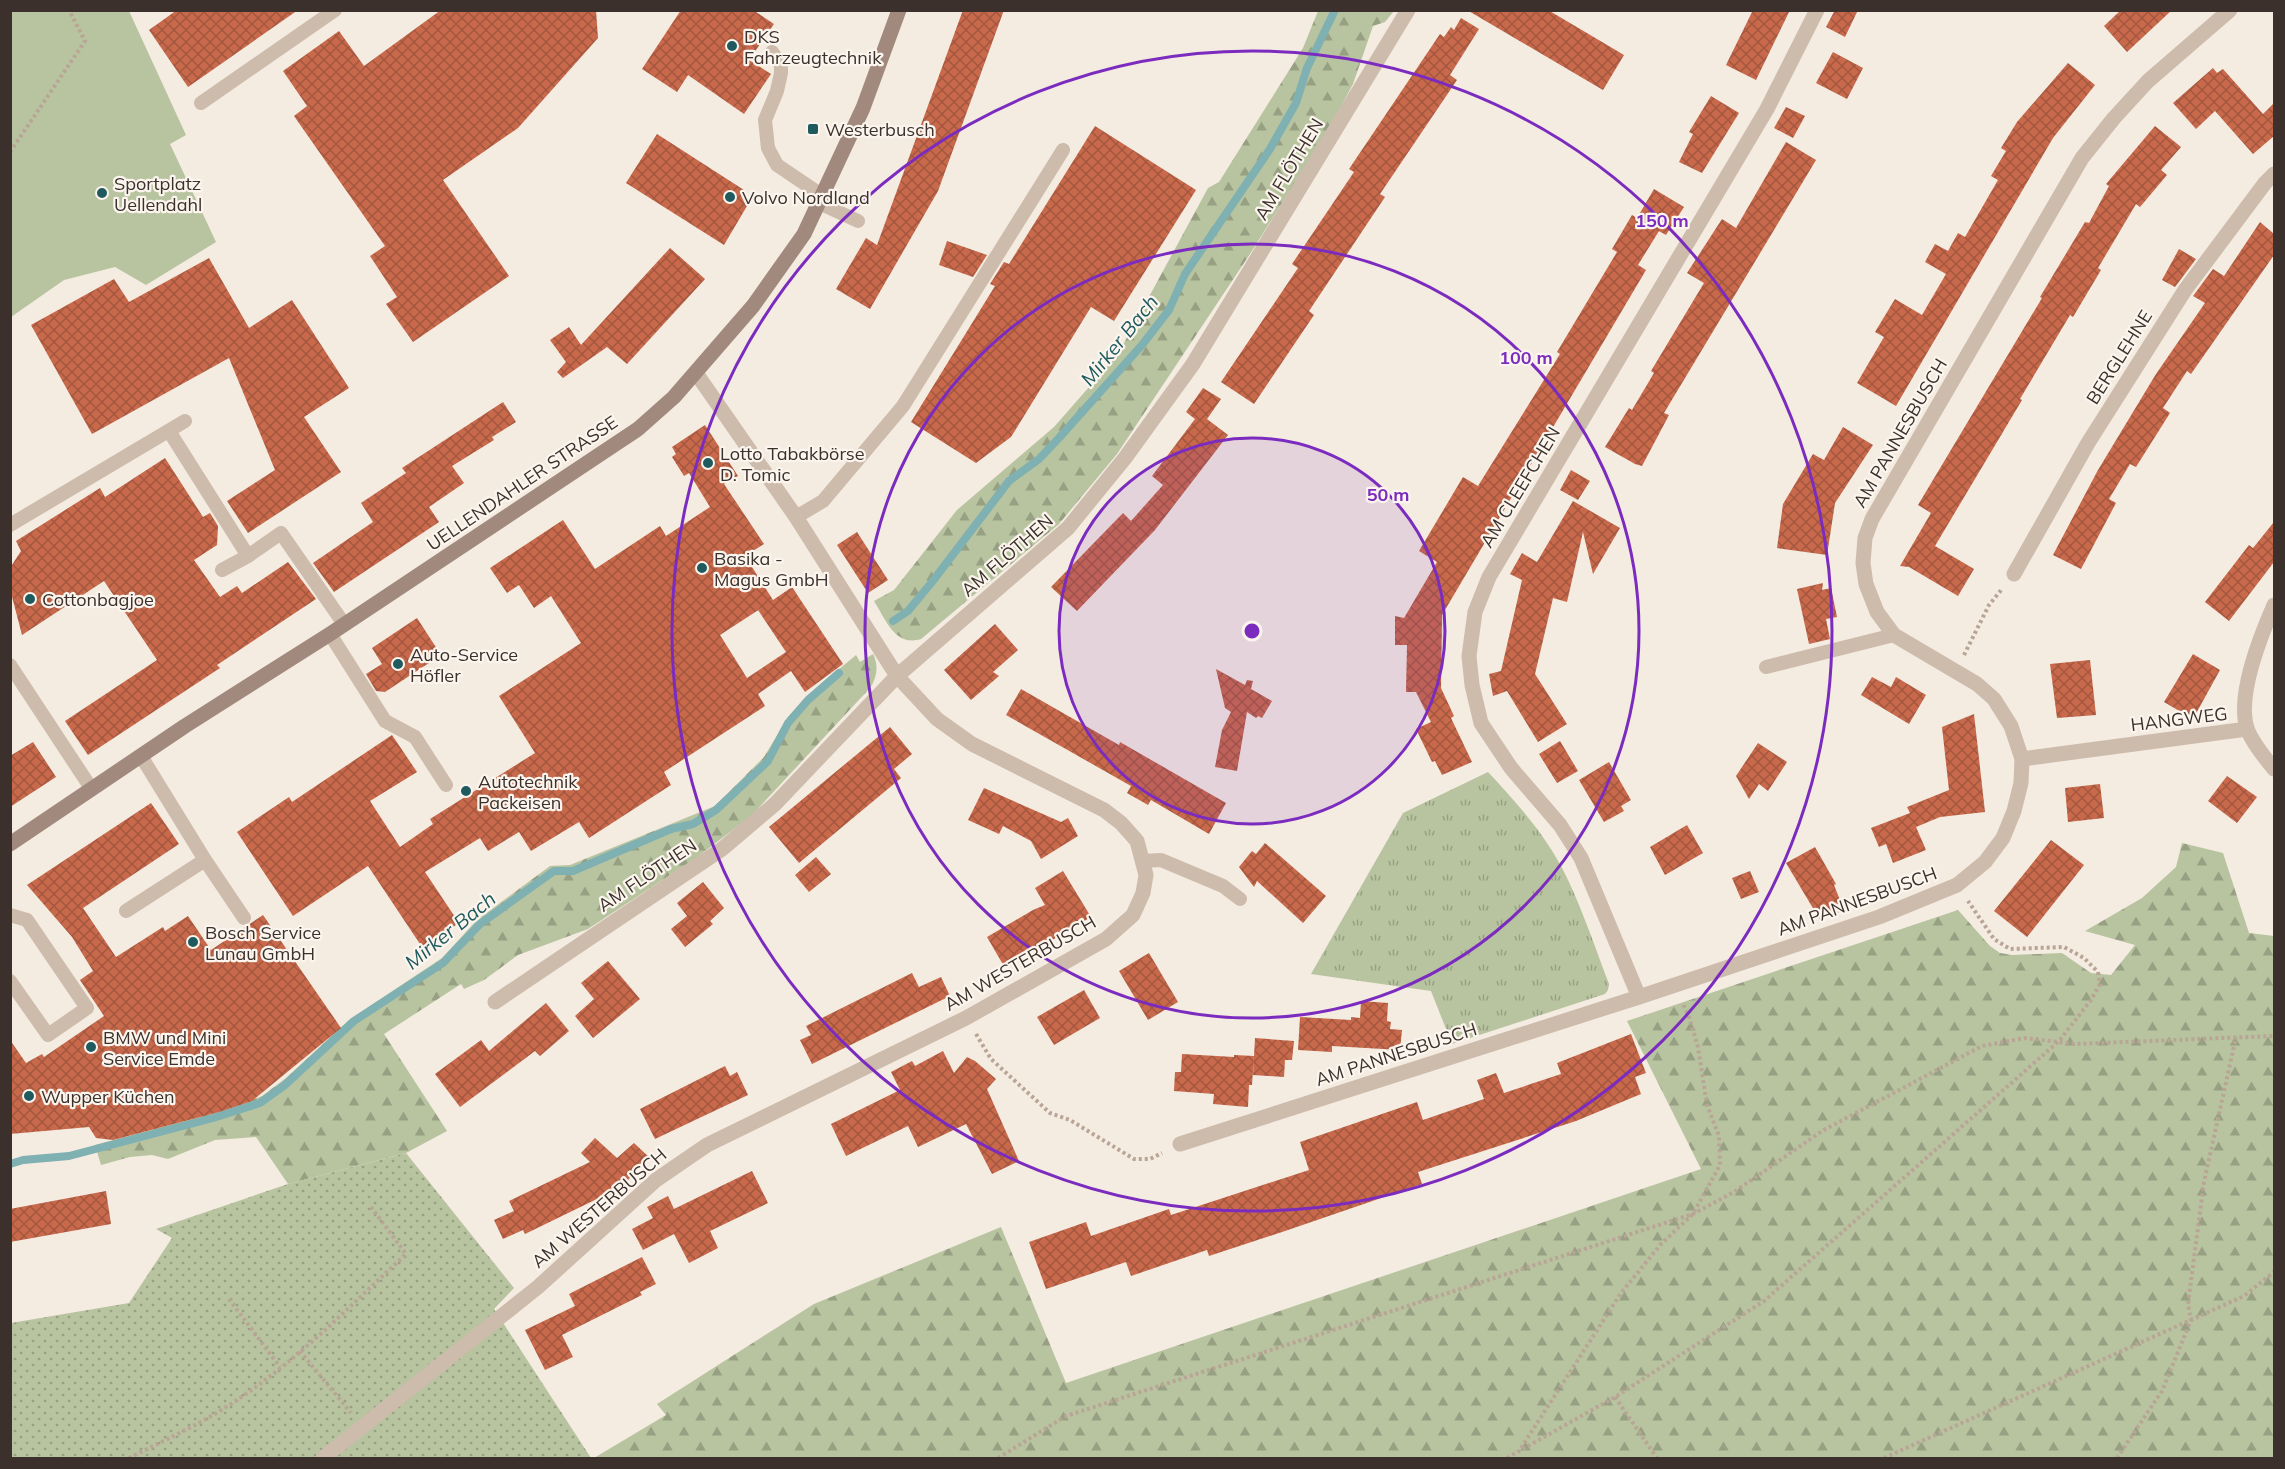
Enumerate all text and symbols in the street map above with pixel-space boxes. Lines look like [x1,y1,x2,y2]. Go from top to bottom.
place label: DKS Fahrzeugtechnik [744,25,882,69]
marker: DKS Fahrzeugtechnik [725,39,739,53]
street label: AM FLÖTHEN [1250,114,1328,224]
place label: Westerbusch [825,118,935,141]
marker: Westerbusch [806,122,820,136]
place label: Sportplatz Uellendahl [114,172,202,216]
marker: Sportplatz Uellendahl [95,186,109,200]
place label: Volvo Nordland [742,186,870,209]
marker: Volvo Nordland [723,190,737,204]
text: 150 m [1635,209,1689,232]
water label: Mirker Bach [1075,289,1163,391]
street label: BERGLEHNE [2081,306,2157,408]
text: 100 m [1499,346,1553,369]
street label: AM PANNESBUSCH [1848,354,1952,512]
street label: UELLENDAHLER STRASSE [422,410,622,556]
street label: AM CLEEFCHEN [1475,423,1565,551]
place label: Lotto Tabakbörse D. Tomic [720,442,865,486]
marker: Lotto Tabakbörse D. Tomic [701,456,715,470]
text: 50 m [1367,483,1409,506]
street label: AM FLÖTHEN [956,509,1058,601]
place label: Basika - Magus GmbH [714,547,829,591]
marker: Basika - Magus GmbH [695,561,709,575]
place label: Cottonbagjoe [42,588,154,611]
marker: Cottonbagjoe [23,592,37,606]
centre of rings [1242,621,1262,641]
place label: Auto-Service Höfler [410,643,518,687]
marker: Auto-Service Höfler [391,657,405,671]
street label: HANGWEG [2129,702,2229,736]
place label: Autotechnik Packeisen [478,770,578,814]
marker: Autotechnik Packeisen [459,784,473,798]
street label: AM FLÖTHEN [593,833,701,917]
street label: AM PANNESBUSCH [1774,861,1940,941]
water label: Mirker Bach [399,886,501,974]
street label: AM WESTERBUSCH [940,910,1100,1016]
place label: Bosch Service Lunau GmbH [205,921,321,965]
marker: Bosch Service Lunau GmbH [186,935,200,949]
street label: AM PANNESBUSCH [1312,1017,1480,1091]
place label: BMW und Mini Service Emde [103,1026,226,1070]
marker: BMW und Mini Service Emde [84,1040,98,1054]
place label: Wupper Küchen [41,1085,175,1108]
marker: Wupper Küchen [22,1089,36,1103]
street label: AM WESTERBUSCH [527,1143,671,1273]

